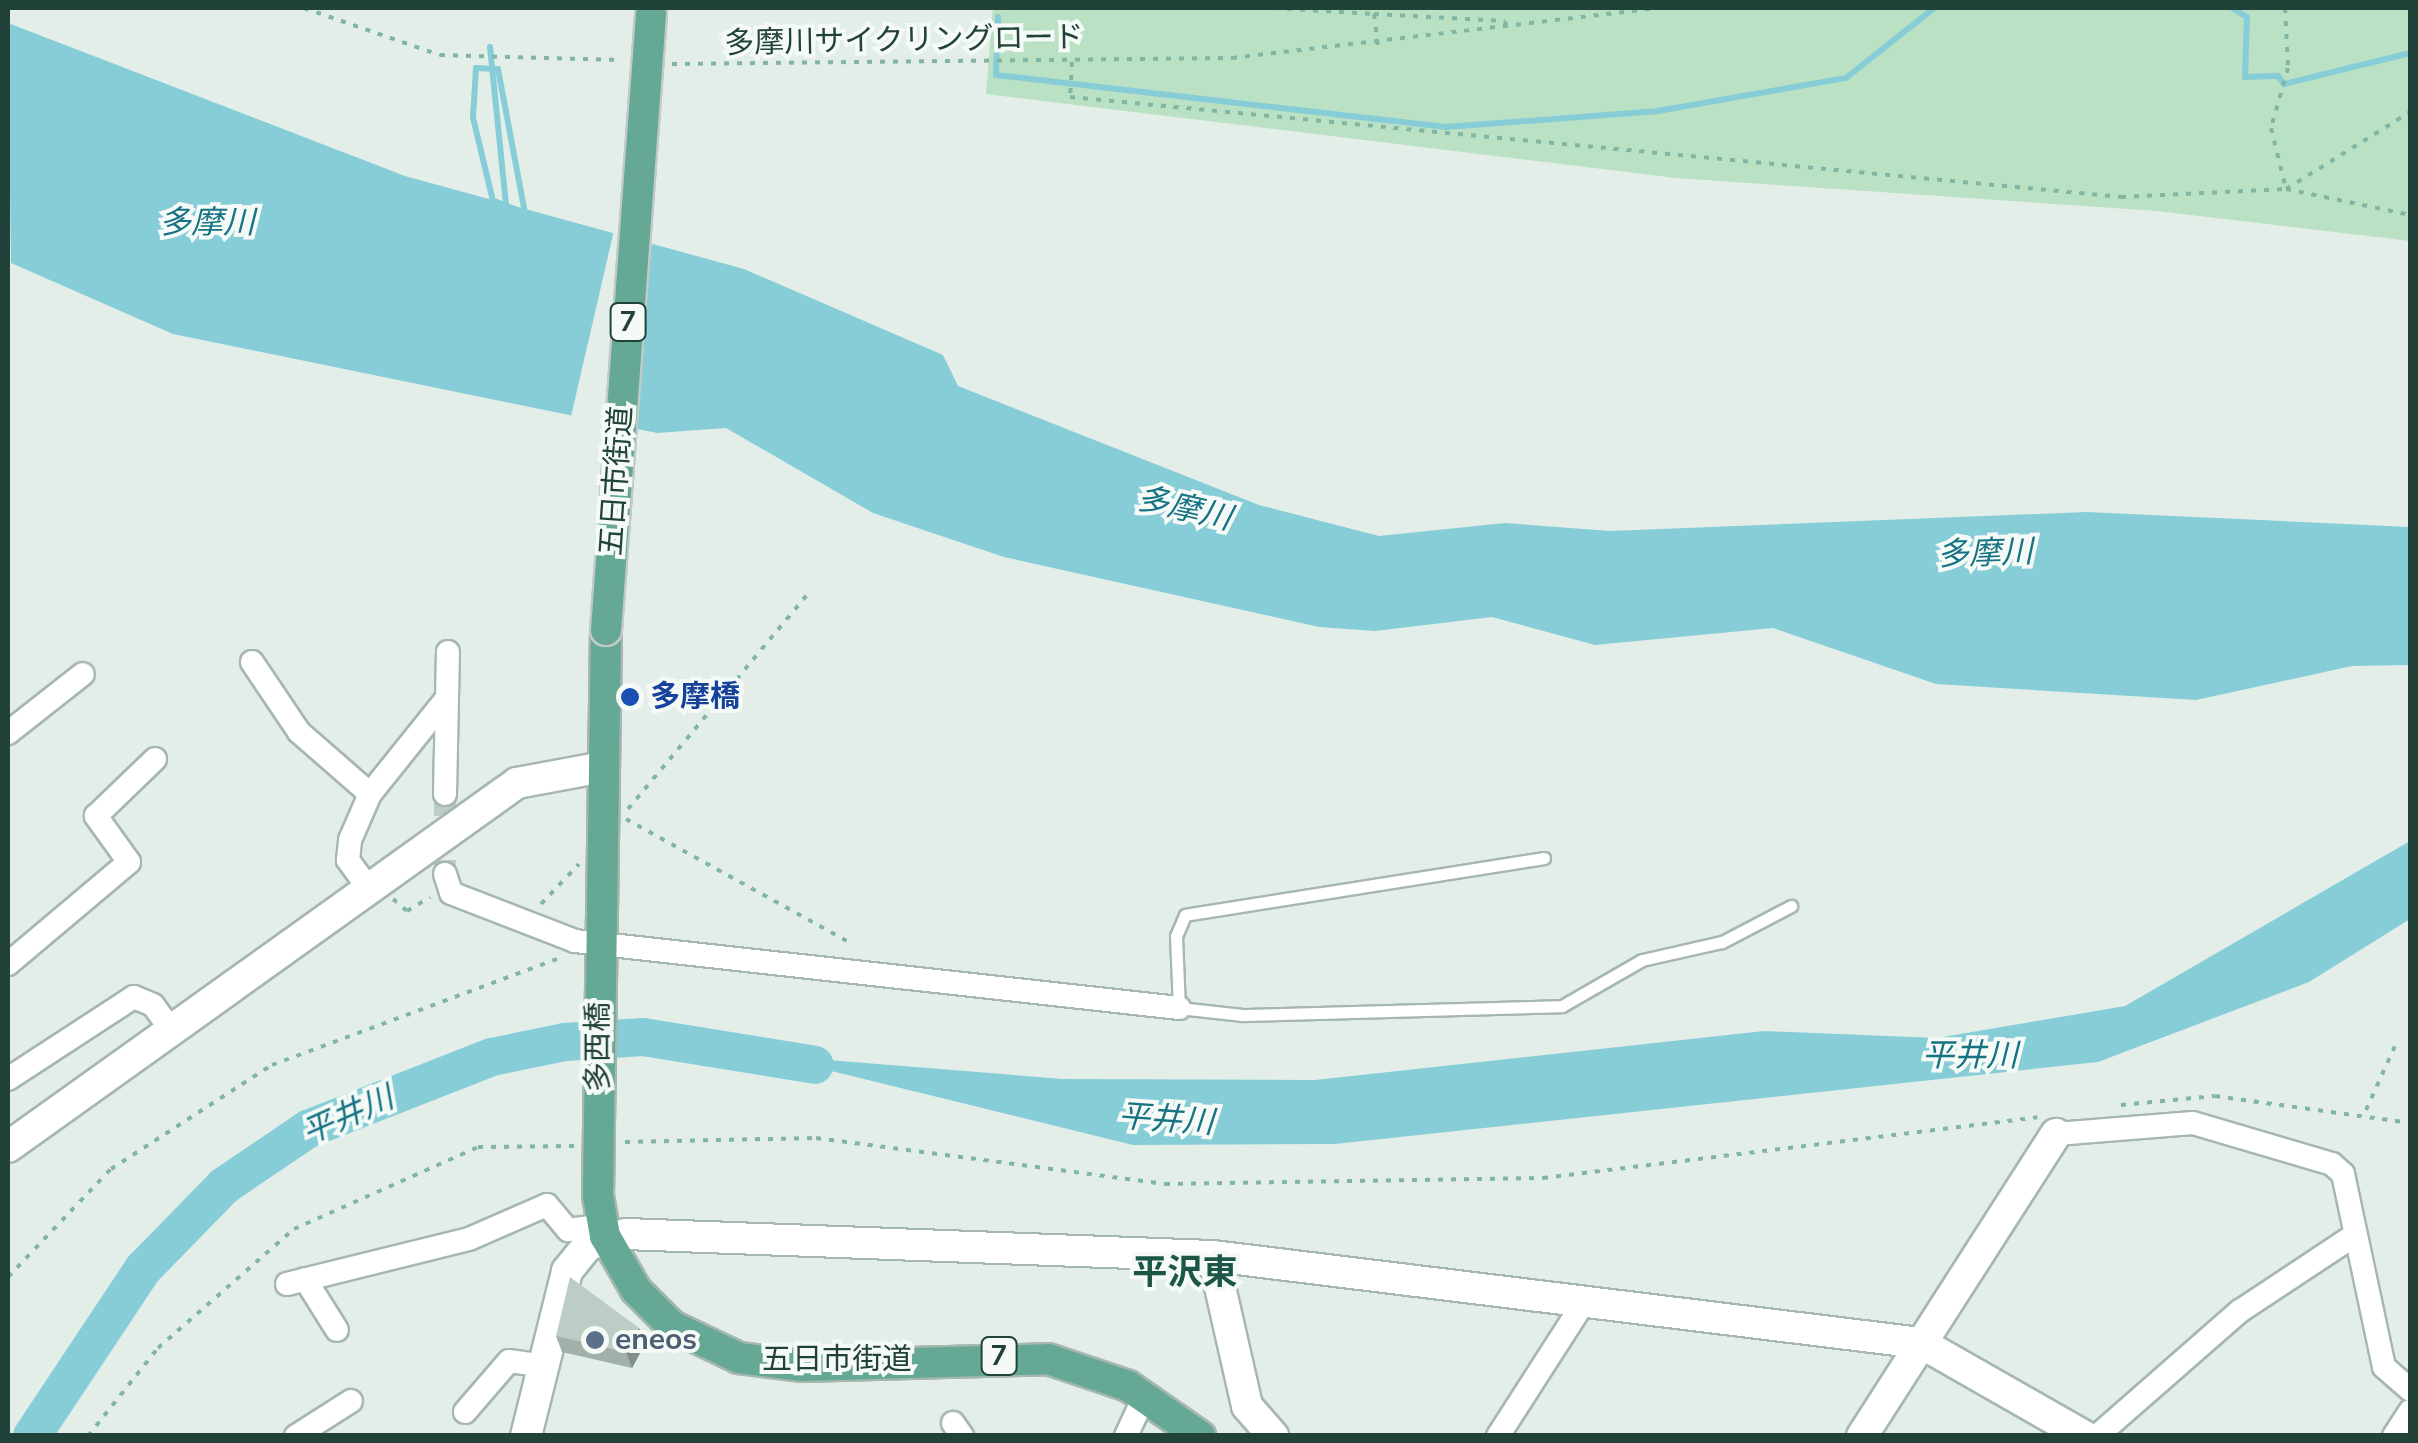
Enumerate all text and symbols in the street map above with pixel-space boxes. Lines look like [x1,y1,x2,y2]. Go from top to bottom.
street label: 多摩川サイクリングロード [724,20,1084,62]
water label: 多摩川 [159,204,255,242]
road number: 7 [608,299,648,345]
street label: 五日市街道 [594,405,640,557]
water label: 多摩川 [1133,479,1235,539]
water label: 多摩川 [1936,533,2034,575]
place label: 多摩橋 [650,679,740,715]
marker: 多摩橋 [619,686,641,708]
street label: 多西橋 [581,1002,617,1092]
water label: 平井川 [1922,1037,2018,1075]
water label: 平井川 [296,1079,400,1153]
water label: 平井川 [1117,1097,1215,1143]
district label: 平沢東 [1133,1252,1237,1294]
place label: eneos [615,1322,697,1358]
marker: eneos [584,1329,606,1351]
road number: 7 [979,1333,1019,1379]
street label: 五日市街道 [762,1342,912,1378]

